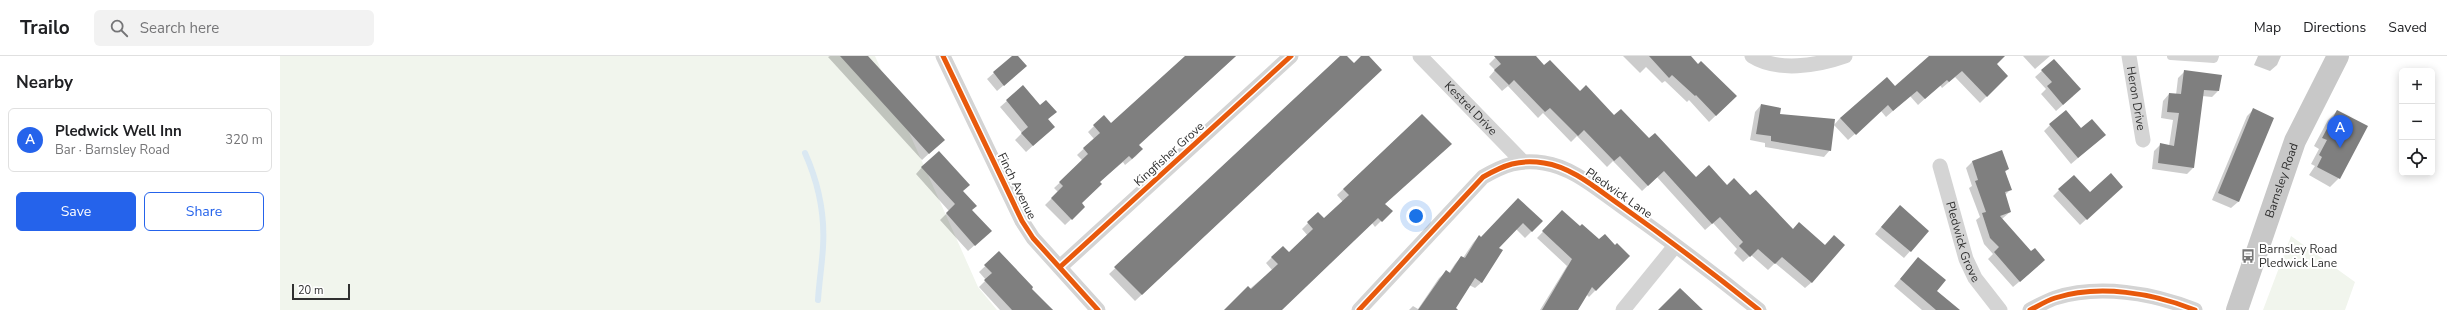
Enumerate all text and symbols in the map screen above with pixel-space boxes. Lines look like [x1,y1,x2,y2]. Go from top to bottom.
search box [94,10,374,46]
text: Trailo [20,15,70,41]
icon: search [108,17,130,39]
text: Search here [140,18,219,38]
text: Map [2254,18,2281,37]
text: Directions [2303,18,2366,37]
text: Saved [2388,18,2427,37]
street label: Heron Drive [2123,65,2149,132]
map controls [2399,68,2435,176]
button: + [2399,68,2435,104]
text: Nearby [16,71,73,94]
street label: Kestrel Drive [1441,78,1501,139]
button: − [2399,104,2435,140]
pin: A [2327,115,2353,148]
street label: Kingfisher Grove [1131,118,1207,190]
text: Pledwick Well Inn [55,121,182,141]
text: A [25,131,35,149]
text: 320 m [225,131,263,149]
button: locate [2399,140,2435,176]
text: Bar · Barnsley Road [55,141,170,159]
street label: Barnsley Road [2261,141,2302,220]
street label: Finch Avenue [994,150,1040,222]
street label: Pledwick Lane [1582,164,1656,222]
button: Save [16,192,136,231]
button: Share [144,192,264,231]
street label: Pledwick Grove [1942,199,1983,286]
your location [1406,206,1426,226]
place label: Barnsley Road Pledwick Lane [2259,241,2337,271]
bus stop icon: Barnsley Road Pledwick Lane [2240,248,2256,264]
scale bar [292,282,350,301]
text: 20 m [298,283,323,298]

